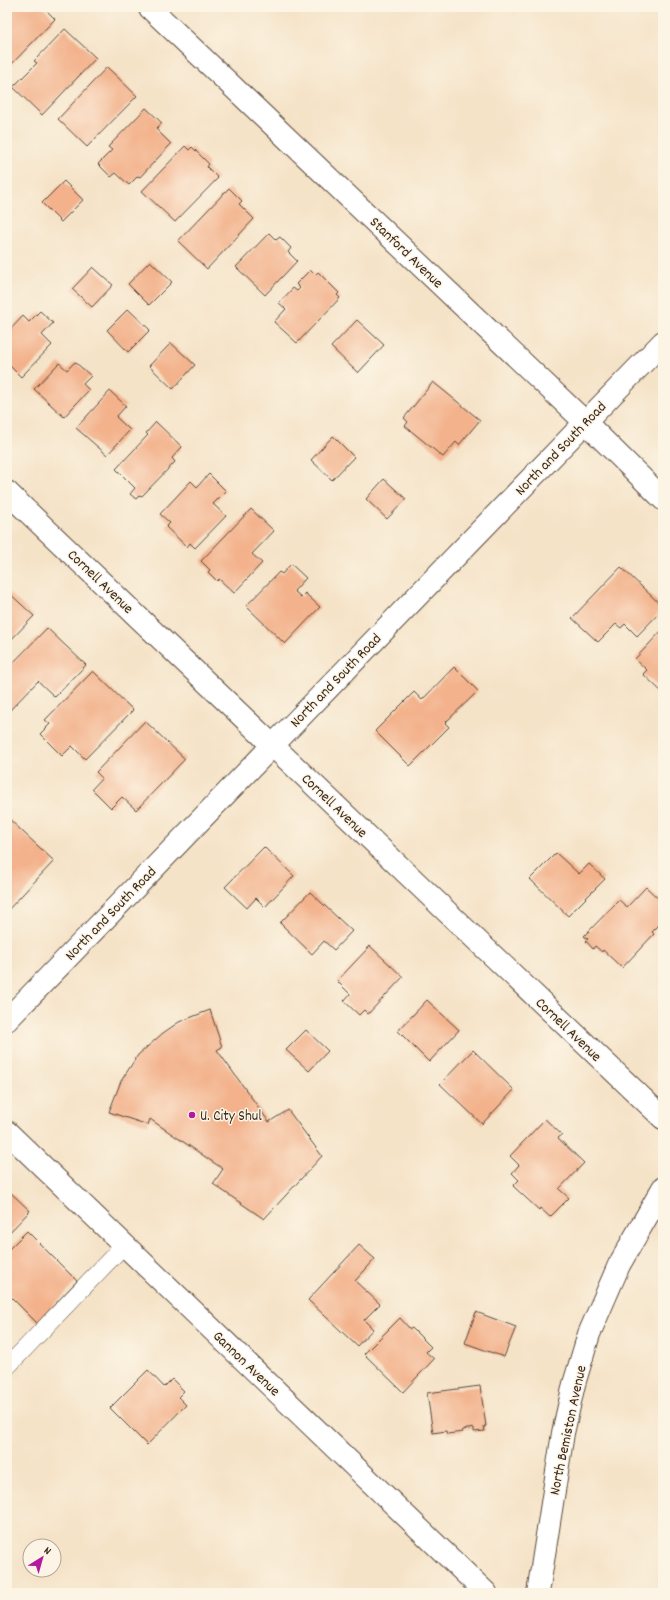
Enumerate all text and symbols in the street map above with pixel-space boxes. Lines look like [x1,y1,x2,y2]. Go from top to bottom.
street label: Stanford Avenue [364,212,448,295]
street label: North and South Road [511,397,612,501]
street label: Cornell Avenue [61,545,138,620]
street label: North and South Road [286,629,387,733]
street label: Cornell Avenue [295,769,372,844]
street label: North and South Road [61,862,162,966]
street label: Cornell Avenue [529,993,606,1068]
place label: U. City Shul [200,1106,262,1128]
marker: U. City Shul [187,1110,197,1120]
street label: Gannon Avenue [207,1326,285,1403]
street label: North Bemiston Avenue [544,1363,594,1497]
north arrow [22,1538,62,1578]
text: N [40,1544,54,1560]

